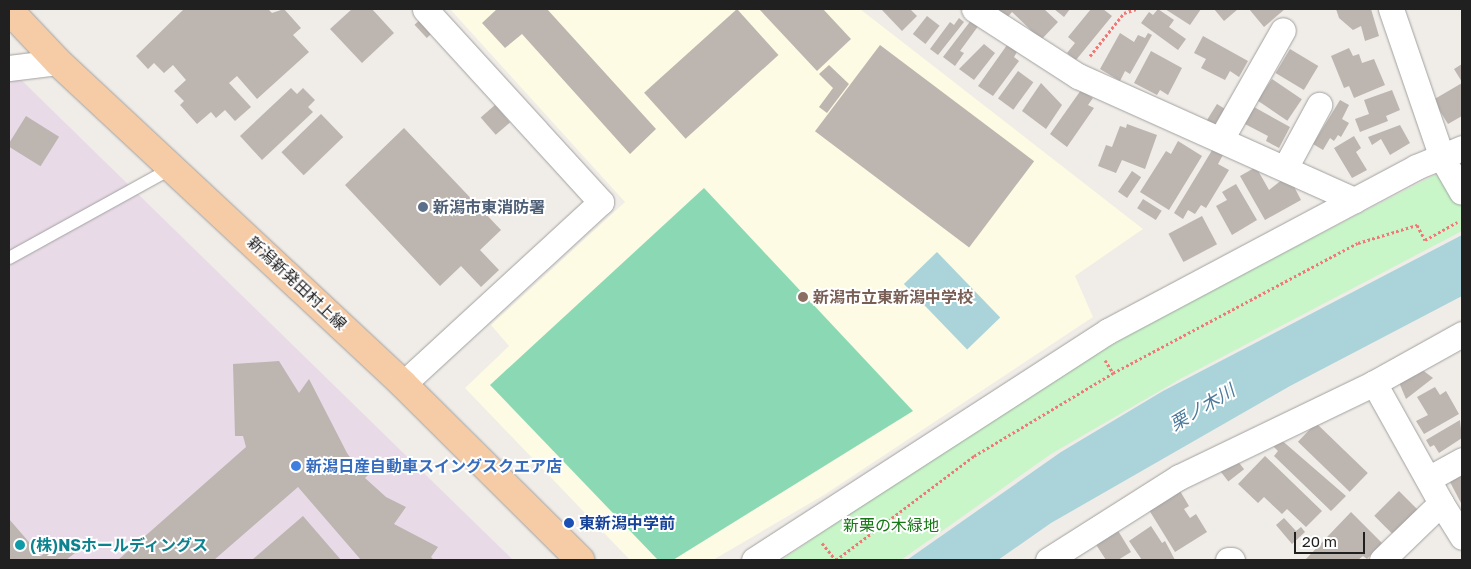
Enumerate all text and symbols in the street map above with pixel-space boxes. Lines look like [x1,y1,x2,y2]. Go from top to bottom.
place label: 新潟市東消防署 [433,197,545,217]
marker: 新潟市東消防署 [417,201,429,213]
street label: 新潟新発田村上線 [244,232,350,334]
place label: 新潟市立東新潟中学校 [813,287,973,307]
marker: 新潟市立東新潟中学校 [797,291,809,303]
water label: 栗ノ木川 [1166,379,1238,435]
place label: 新潟日産自動車スイングスクエア店 [306,456,562,476]
marker: 新潟日産自動車スイングスクエア店 [290,460,302,472]
place label: 東新潟中学前 [579,513,675,533]
park label: 新栗の木緑地 [843,515,939,535]
marker: 東新潟中学前 [563,517,575,529]
scale bar [1296,522,1367,554]
text: 20 m [1302,532,1337,550]
place label: (株)NSホールディングス [30,535,209,555]
marker: (株)NSホールディングス [14,539,26,551]

